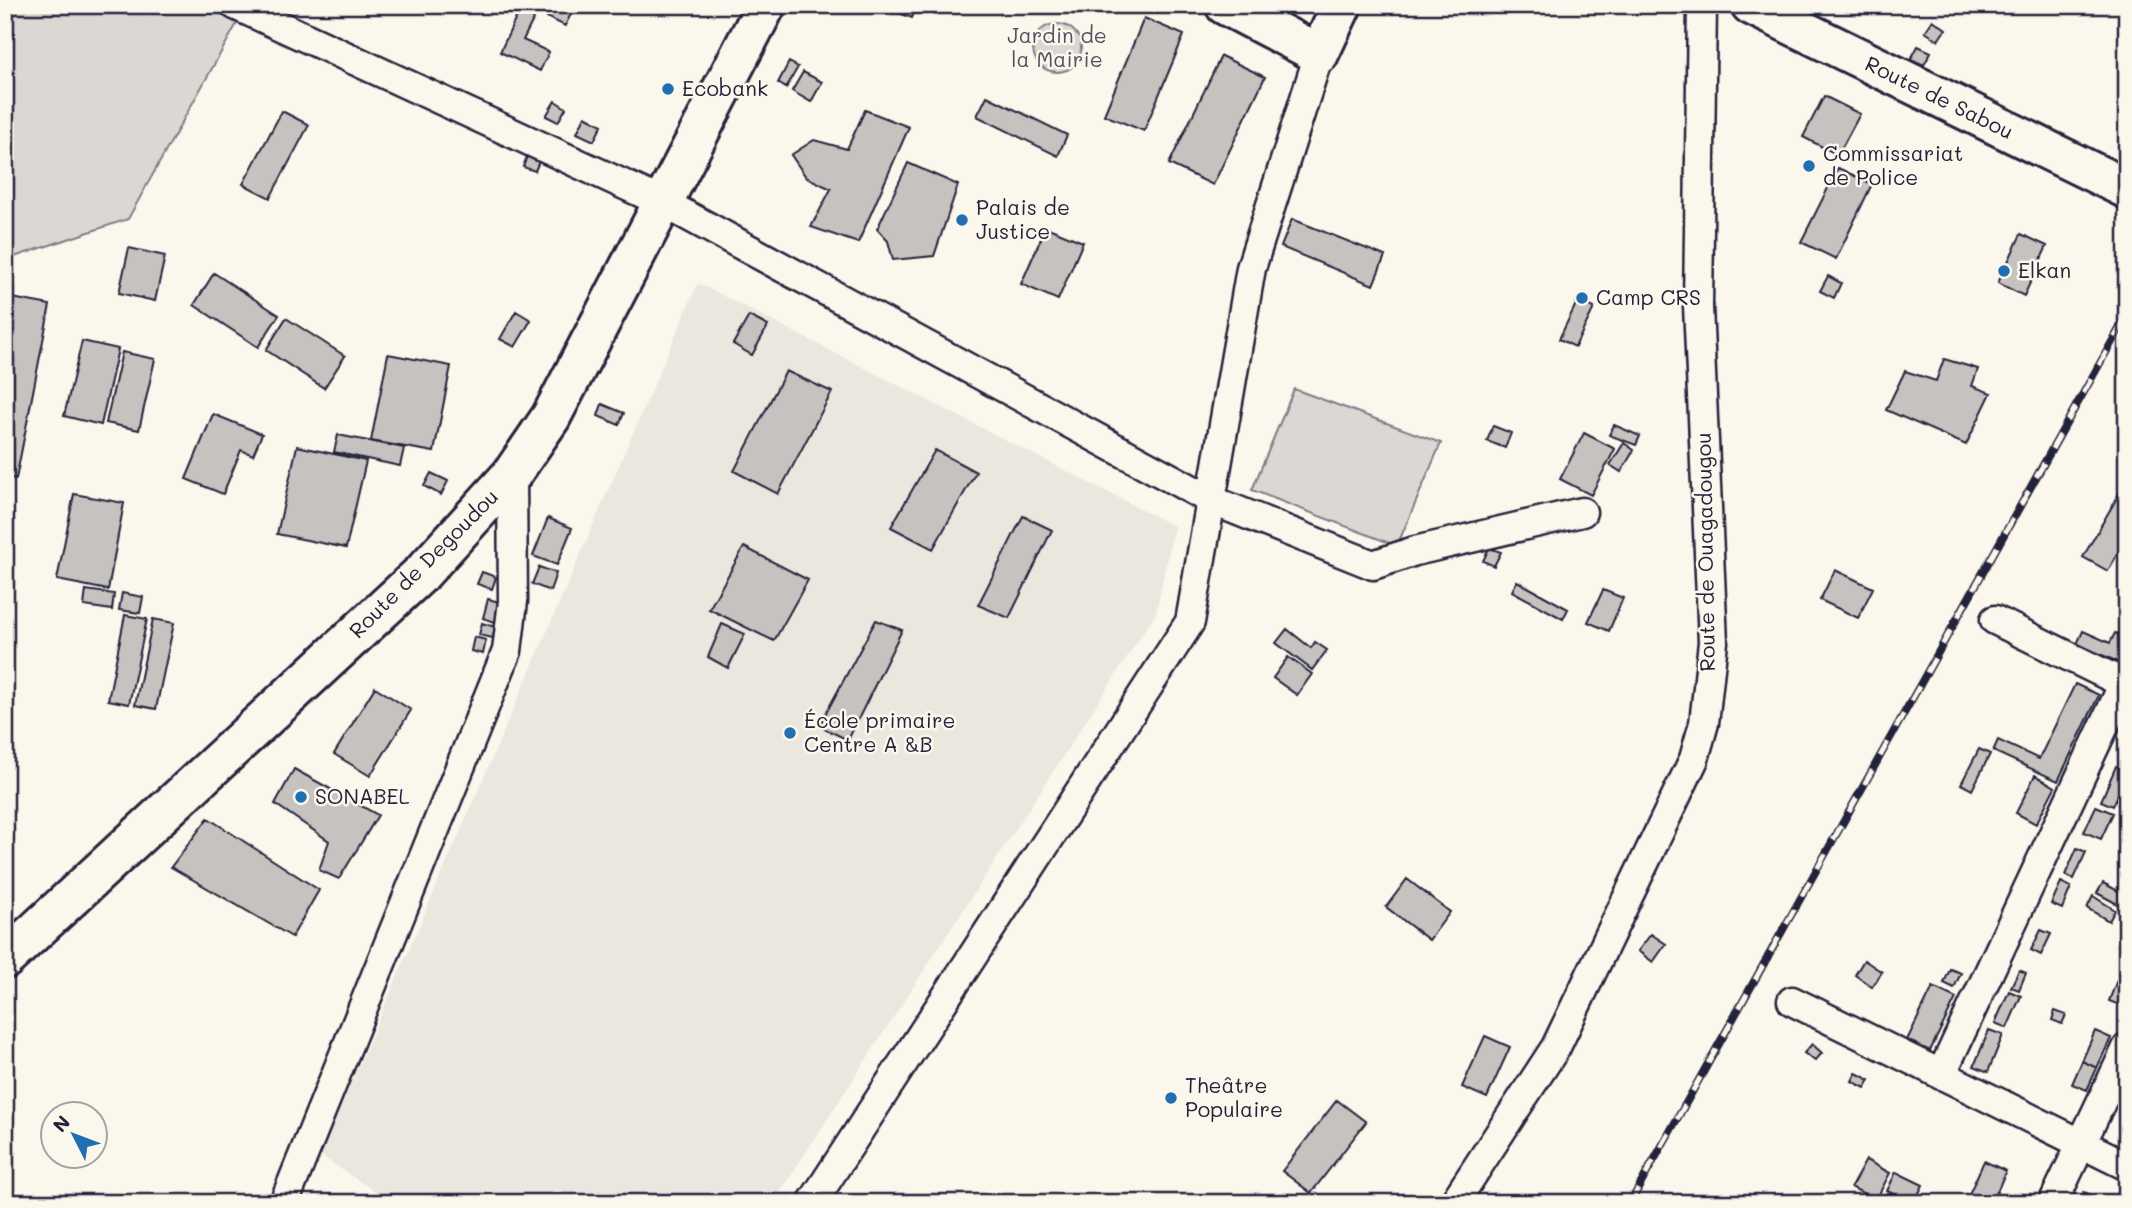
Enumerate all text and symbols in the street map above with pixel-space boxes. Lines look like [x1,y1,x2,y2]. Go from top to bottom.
park label: Jardin de la Mairie [1007,21,1107,72]
street label: Route de Sabou [1861,49,2018,144]
place label: Ecobank [682,74,768,101]
marker: Ecobank [660,81,676,97]
place label: Commissariat de Police [1823,139,1963,190]
marker: Commissariat de Police [1801,158,1817,174]
place label: Palais de Justice [976,193,1070,244]
marker: Palais de Justice [954,212,970,228]
place label: Elkan [2018,256,2071,283]
marker: Elkan [1996,263,2012,279]
place label: Camp CRS [1596,283,1701,310]
marker: Camp CRS [1574,290,1590,306]
street label: Route de Ouagadougou [1689,432,1720,672]
street label: Route de Degoudou [343,483,503,643]
place label: École primaire Centre A &B [804,706,956,757]
marker: École primaire Centre A &B [782,725,798,741]
place label: SONABEL [315,782,410,809]
marker: SONABEL [293,789,309,805]
place label: Theâtre Populaire [1185,1071,1283,1122]
marker: Theâtre Populaire [1163,1090,1179,1106]
north arrow [38,1100,108,1170]
text: N [47,1110,75,1137]

